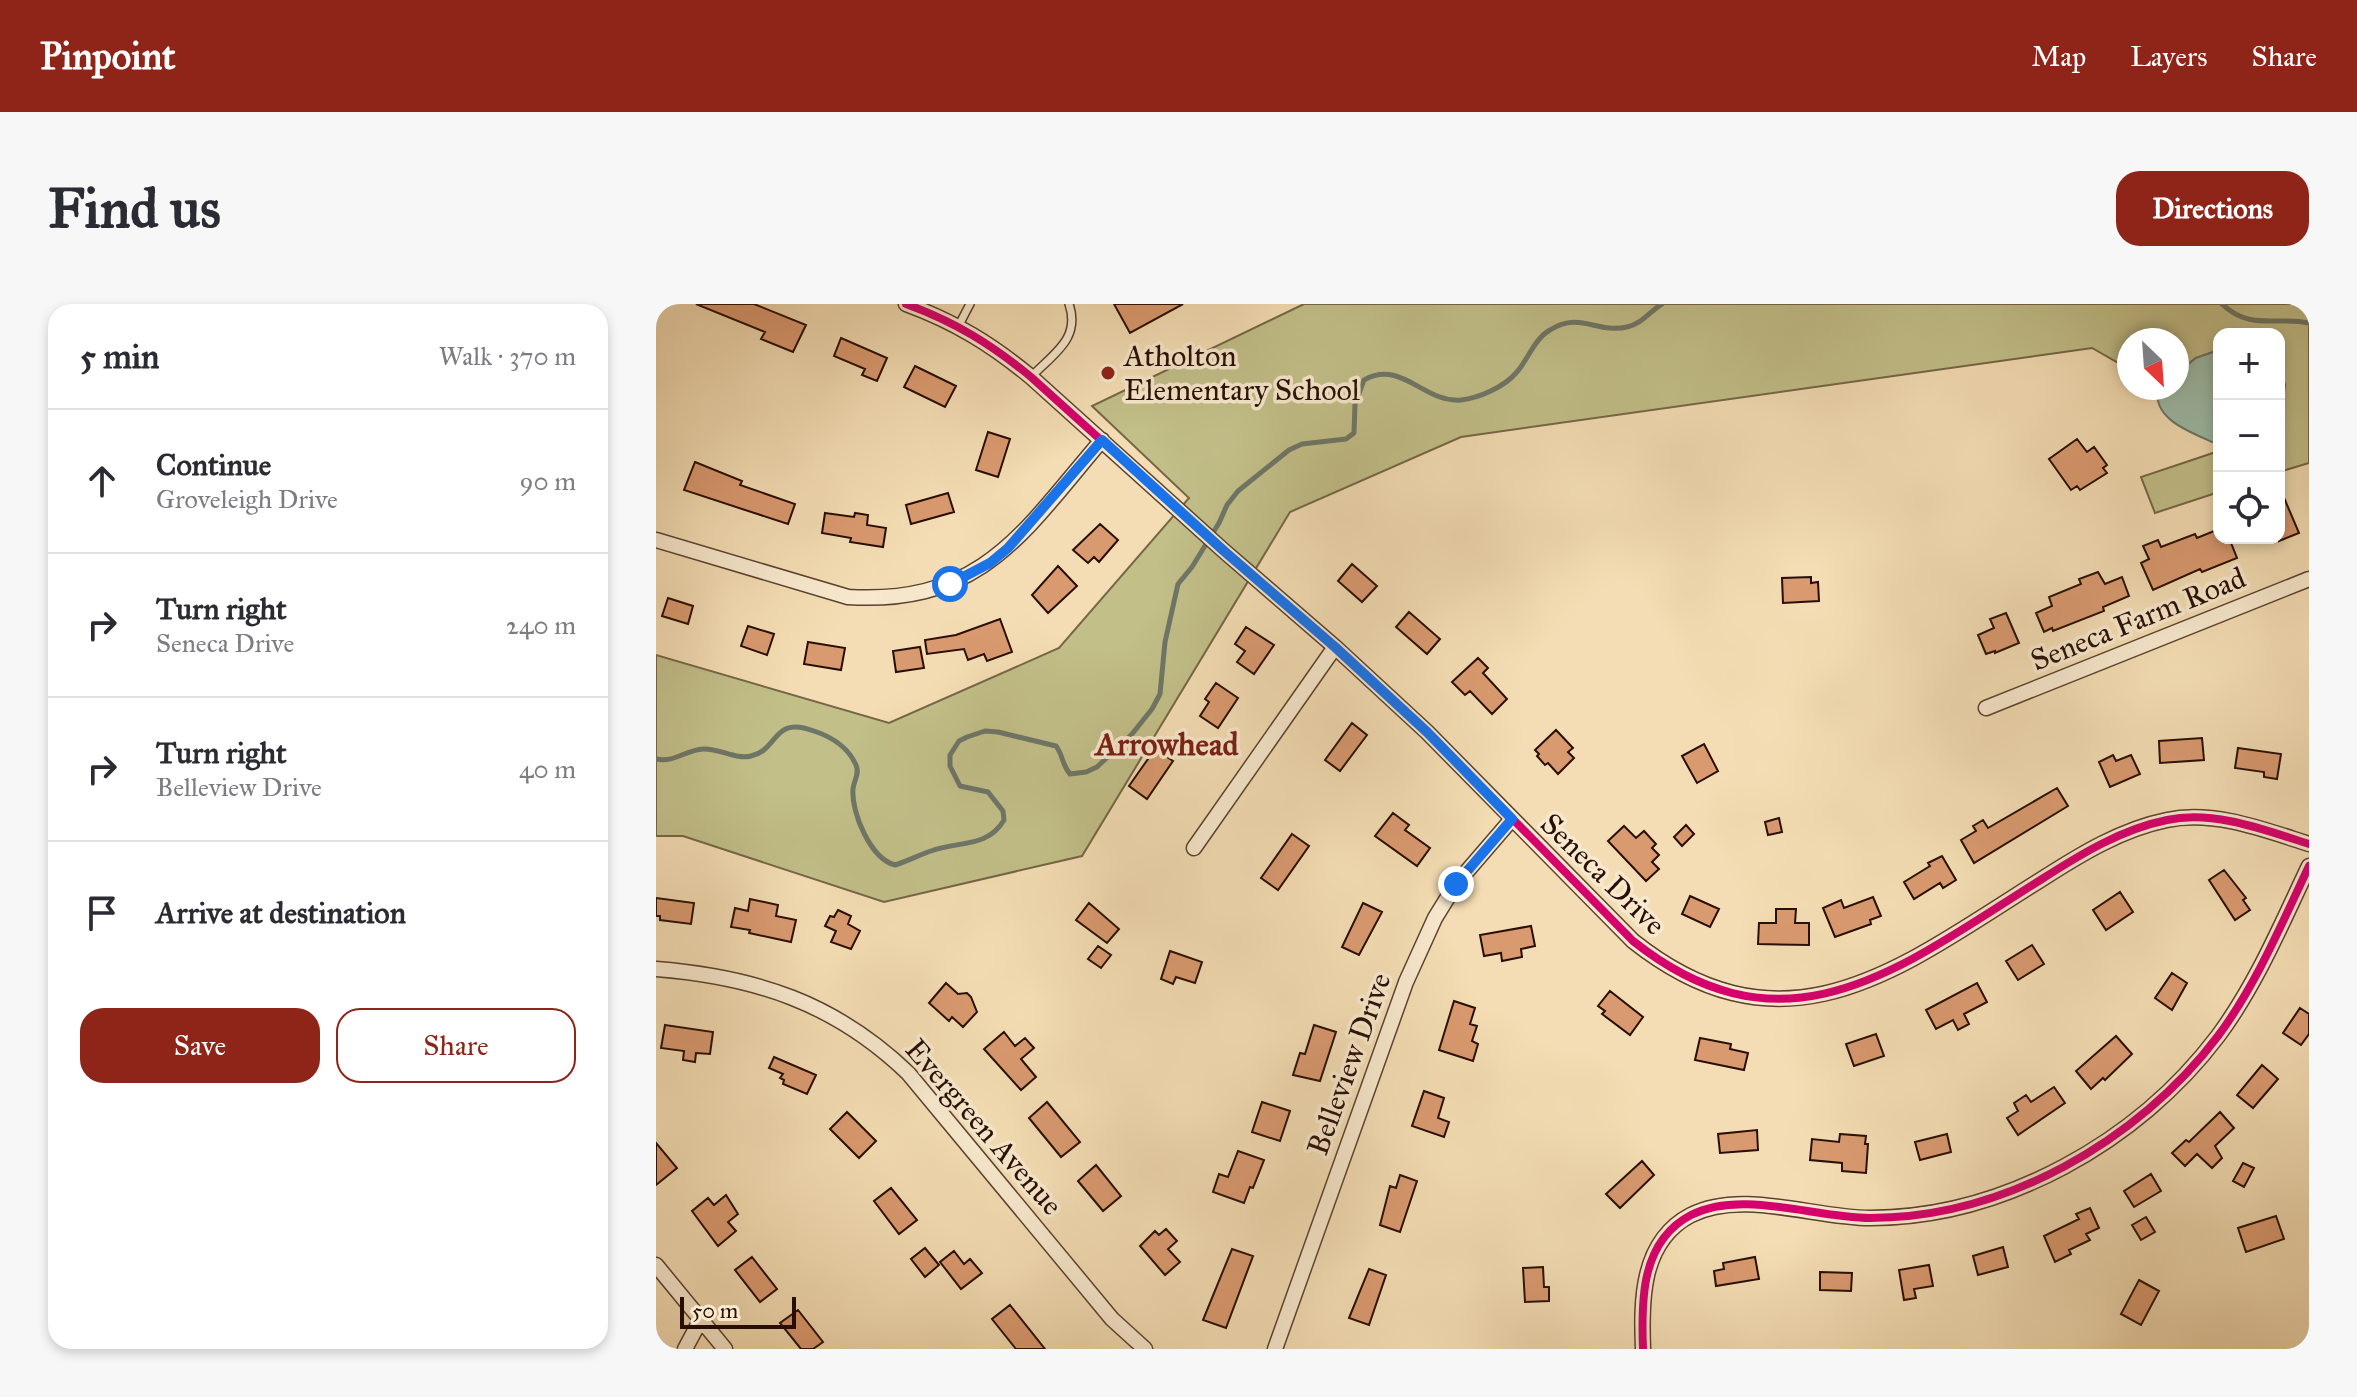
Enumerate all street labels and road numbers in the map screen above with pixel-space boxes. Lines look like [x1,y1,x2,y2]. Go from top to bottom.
street label: Seneca Farm Road [2025,559,2251,679]
street label: Seneca Drive [1533,806,1673,942]
street label: Belleview Drive [1299,968,1399,1160]
street label: Evergreen Avenue [898,1032,1070,1222]

